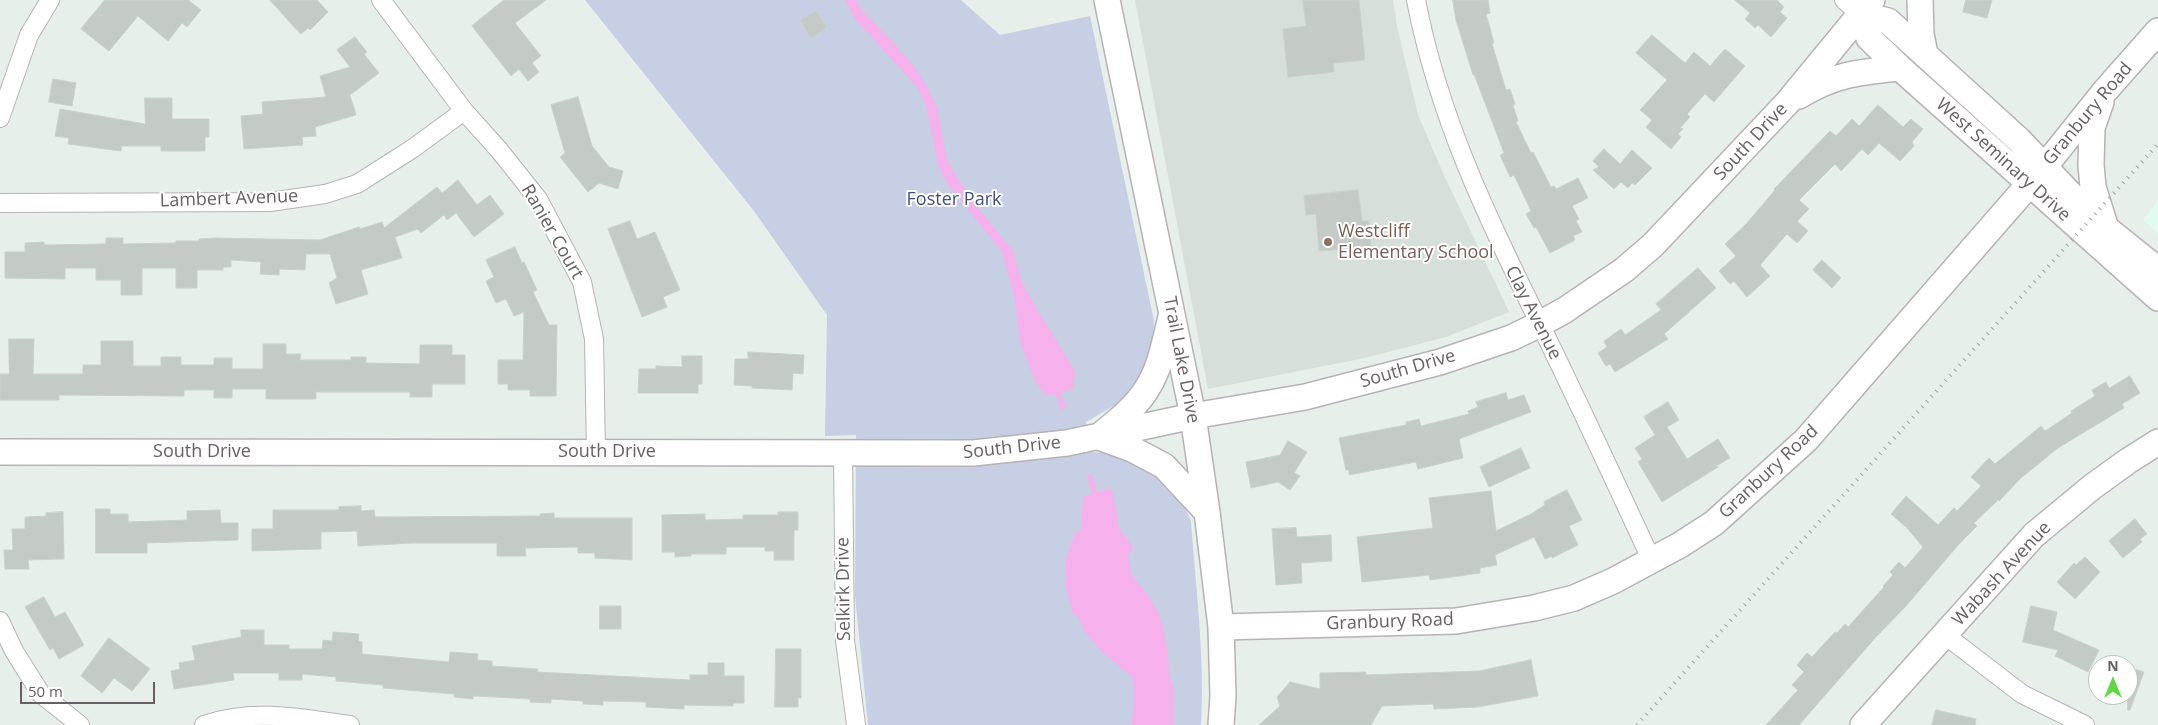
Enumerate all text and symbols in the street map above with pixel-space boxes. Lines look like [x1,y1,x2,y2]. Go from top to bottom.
street label: Granbury Road [2039,58,2137,170]
street label: West Seminary Drive [1931,94,2075,226]
street label: South Drive [1710,99,1792,185]
street label: Ranier Court [516,181,588,283]
street label: Lambert Avenue [160,186,298,212]
park label: Foster Park [907,189,1001,211]
place label: Westcliff Elementary School [1338,221,1494,264]
marker: Westcliff Elementary School [1322,236,1334,248]
street label: Clay Avenue [1500,263,1566,363]
street label: Trail Lake Drive [1158,295,1204,425]
street label: South Drive [1358,345,1458,393]
street label: Granbury Road [1715,421,1823,523]
street label: South Drive [962,432,1062,464]
street label: South Drive [153,441,251,463]
street label: South Drive [558,441,656,463]
street label: Wabash Avenue [1948,517,2056,631]
street label: Selkirk Drive [832,537,856,641]
street label: Granbury Road [1326,609,1454,635]
north arrow [2088,655,2138,705]
text: N [2107,656,2119,675]
scale bar [22,672,158,704]
text: 50 m [28,681,63,701]

